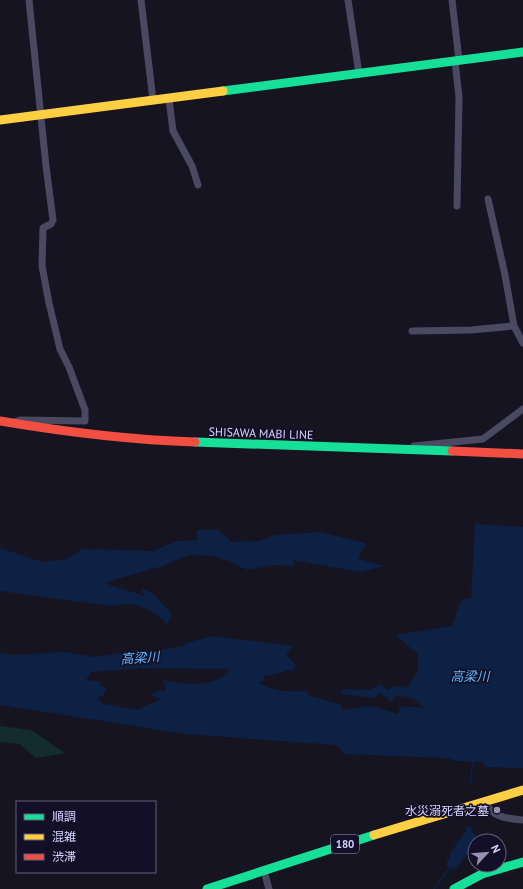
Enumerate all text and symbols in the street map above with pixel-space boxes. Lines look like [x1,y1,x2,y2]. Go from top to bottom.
street label: SHISAWA MABI LINE [208,424,314,442]
water label: 高梁川 [120,648,162,668]
water label: 高梁川 [450,668,491,685]
legend [16,801,156,873]
place label: 水災溺死者之墓 [405,803,489,818]
marker: 水災溺死者之墓 [492,805,502,815]
text: 順調 [52,809,76,824]
text: 混雑 [52,829,76,844]
north arrow [467,833,507,873]
road number: 180 [331,835,359,853]
text: N [488,842,504,855]
text: 渋滞 [52,849,76,864]

